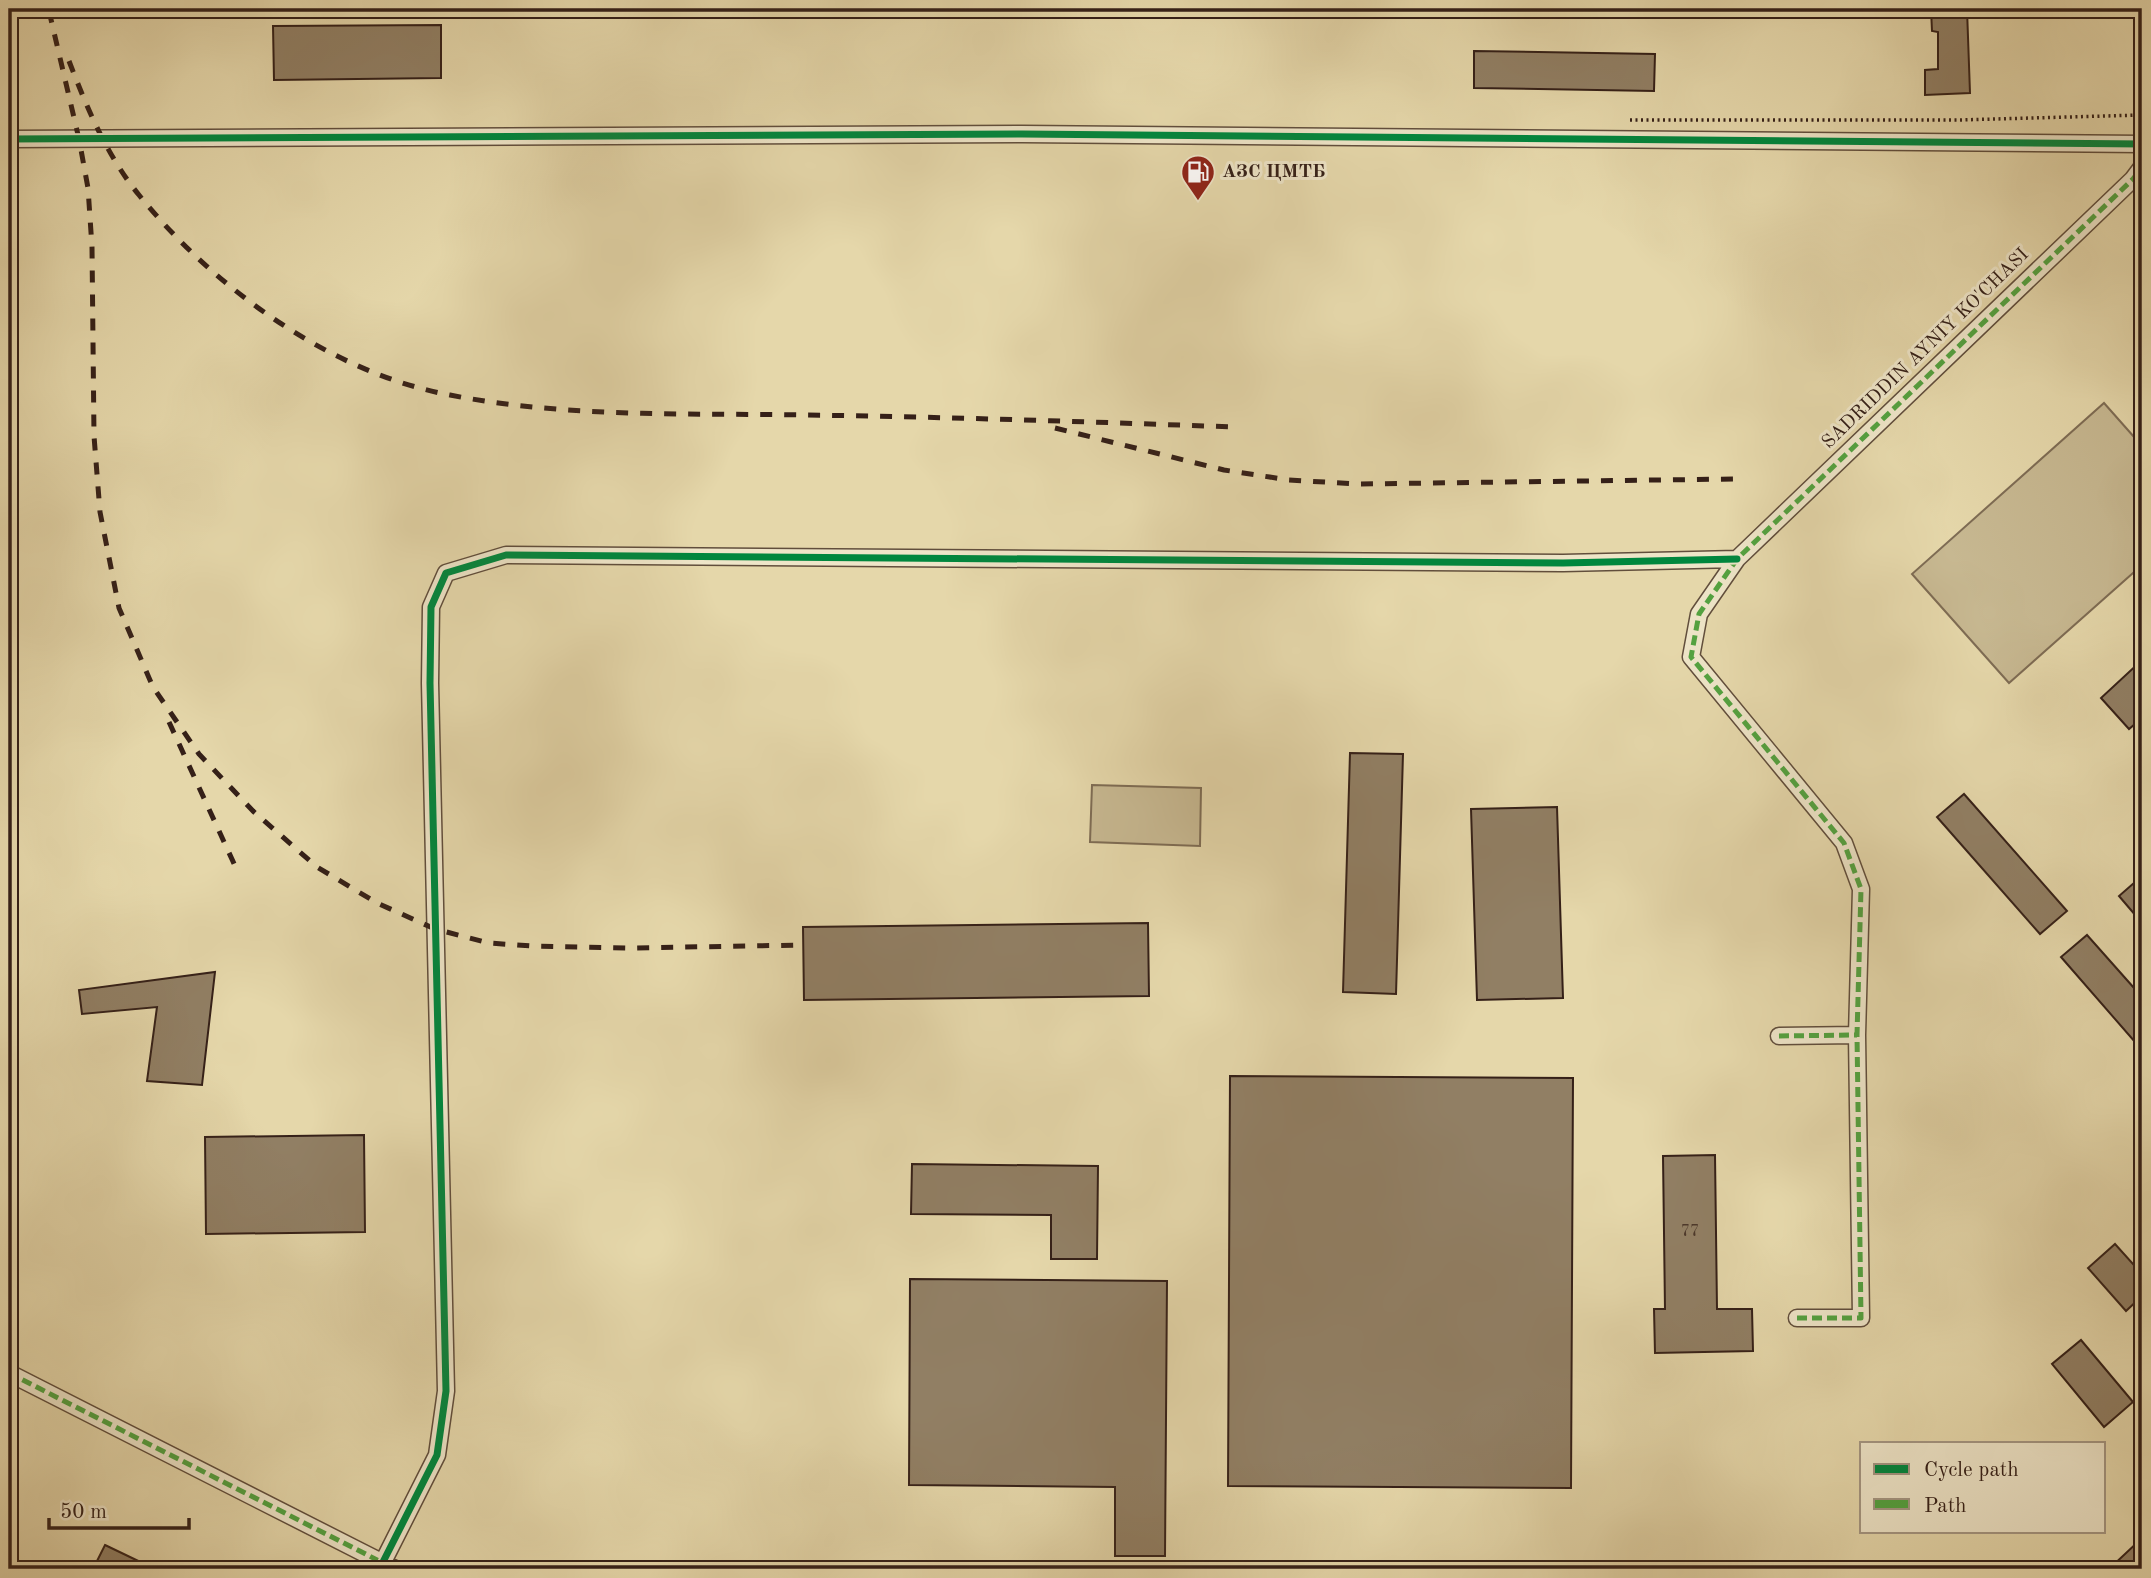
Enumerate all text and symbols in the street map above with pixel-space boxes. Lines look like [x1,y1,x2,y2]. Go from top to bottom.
fuel station icon: АЗС ЦМТБ [1179,153,1217,202]
place label: АЗС ЦМТБ [1222,163,1326,182]
street label: SADRIDDIN AYNIY KO'CHASI [1819,245,2033,453]
house number: 77 [1681,1224,1699,1240]
legend [1860,1442,2106,1532]
text: Cycle path [1924,1460,2019,1481]
scale bar [49,1487,189,1531]
text: Path [1924,1496,1967,1517]
text: 50 m [60,1502,107,1523]

